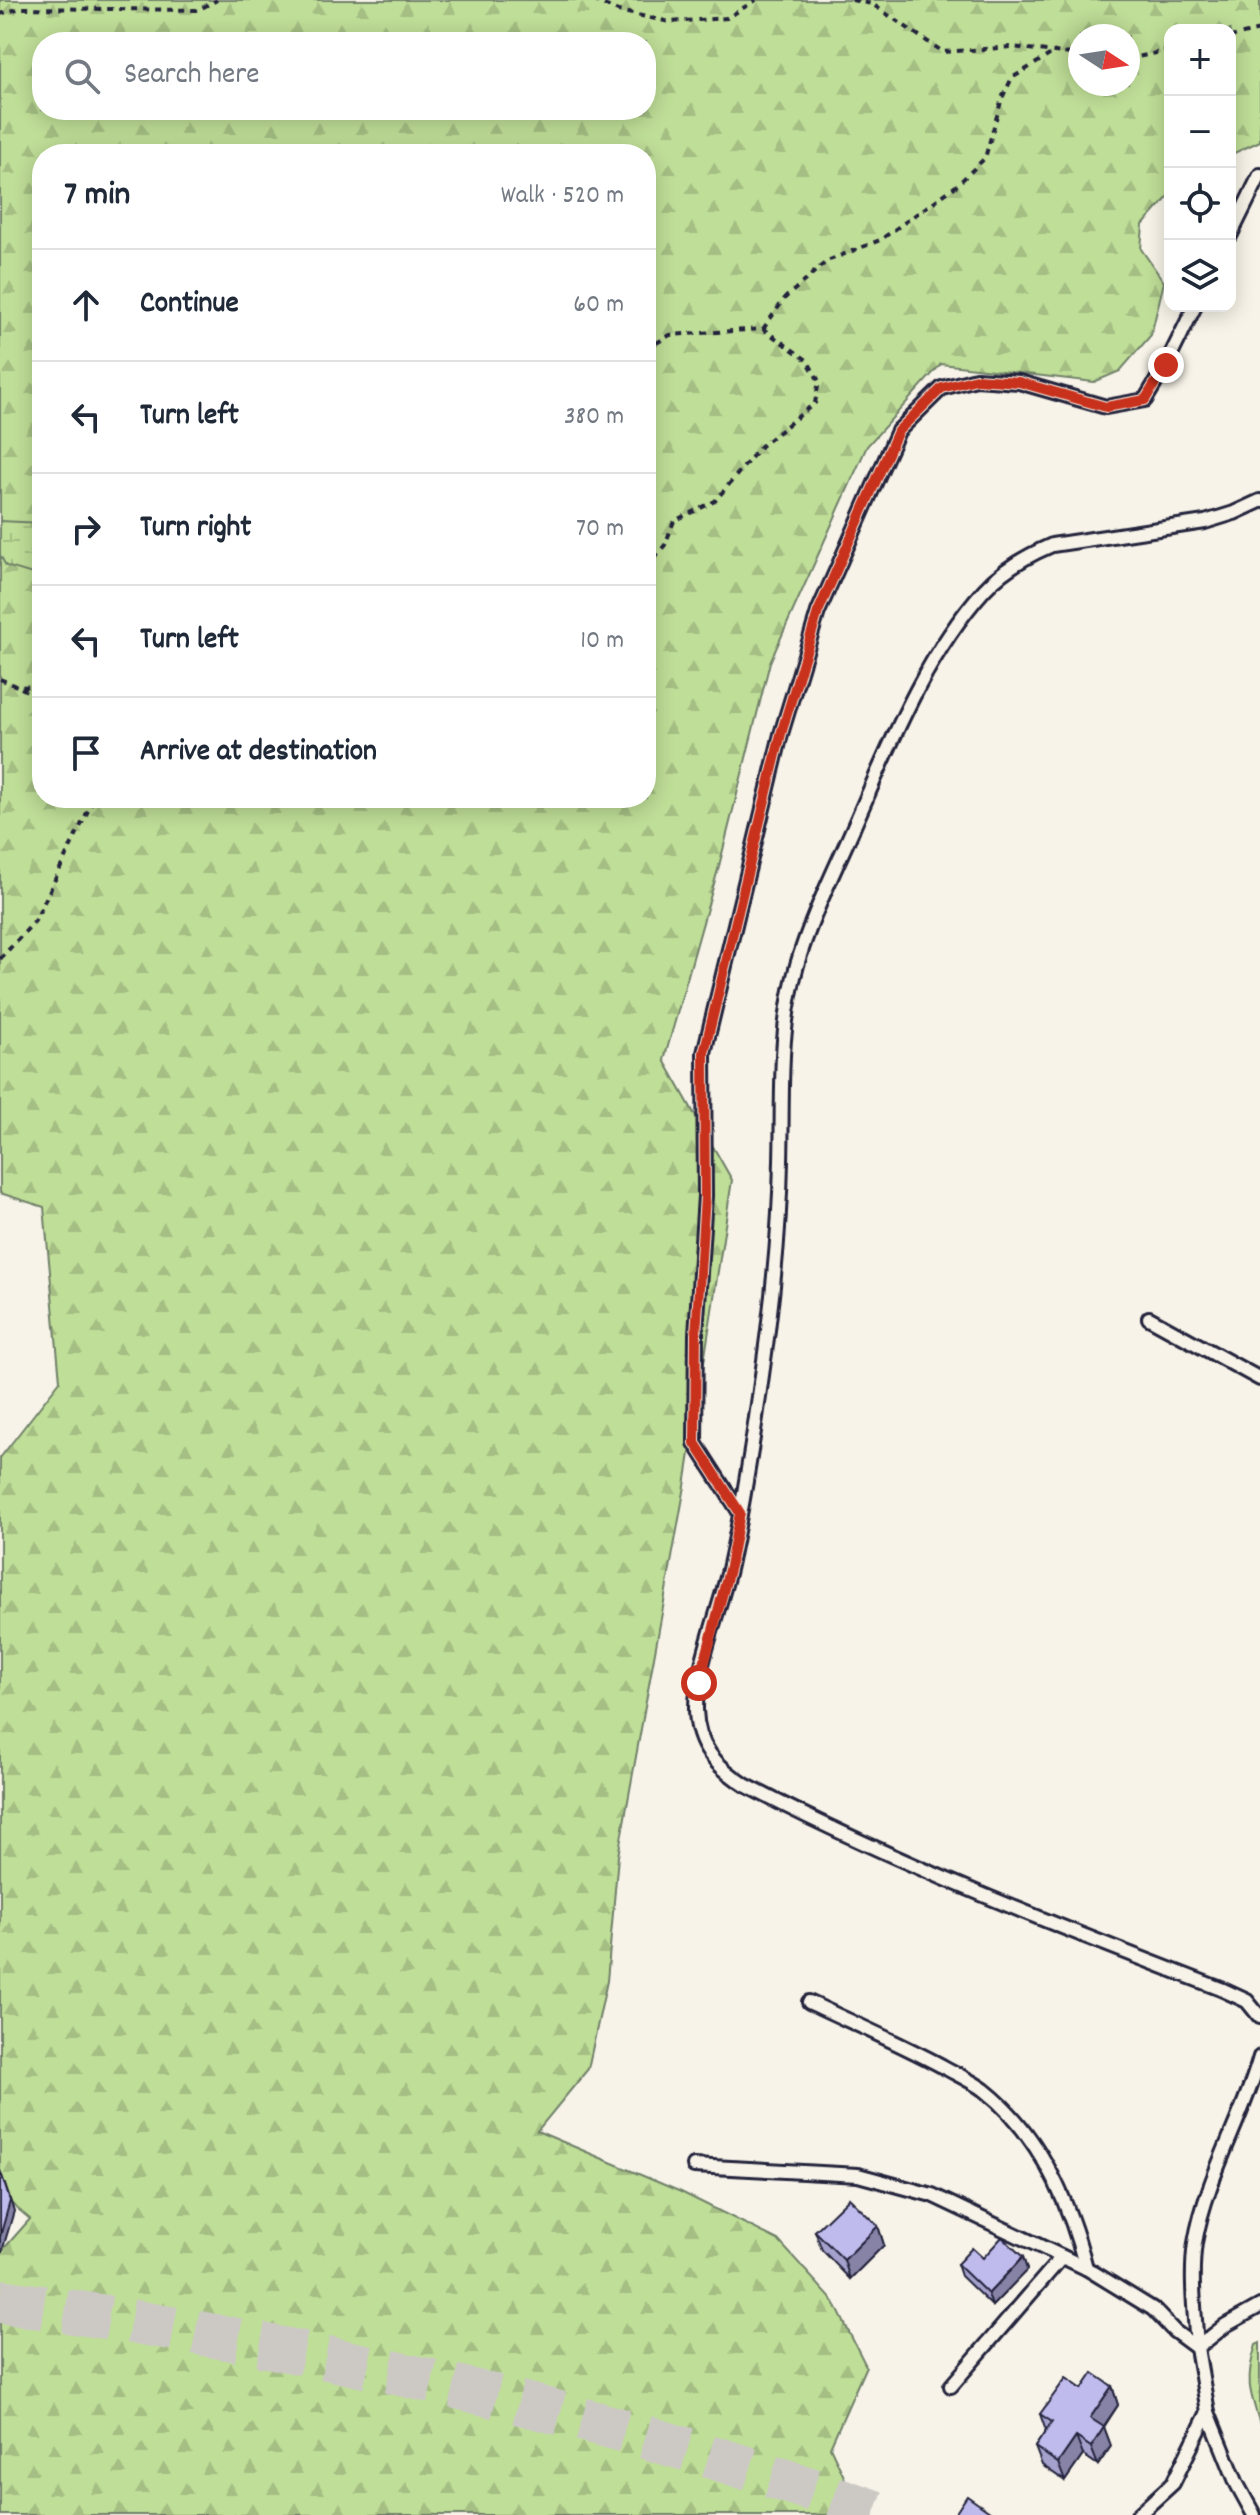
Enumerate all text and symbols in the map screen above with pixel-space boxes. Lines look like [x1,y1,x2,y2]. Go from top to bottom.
north arrow [1068,24,1140,96]
map controls [1164,24,1236,312]
button: + [1164,24,1236,96]
search box [32,32,656,120]
icon: search [60,54,104,98]
text: Search here [124,55,260,98]
button: − [1164,96,1236,168]
button: locate [1164,168,1236,240]
text: 7 min [64,172,130,221]
text: Walk · 520 m [501,178,624,215]
button: layers [1164,240,1236,312]
icon: ahead [64,283,108,327]
text: Continue [140,284,239,327]
text: 60 m [573,287,624,324]
route end [1148,347,1184,383]
icon: left [64,395,108,439]
text: Turn left [140,396,239,439]
text: 380 m [564,399,624,436]
icon: right [64,507,108,551]
text: Turn right [140,508,251,551]
text: 70 m [576,511,624,548]
icon: left [64,619,108,663]
text: Turn left [140,620,239,663]
text: 10 m [580,623,624,660]
icon: arrive [64,731,108,775]
text: Arrive at destination [140,732,377,775]
route start [681,1665,717,1701]

